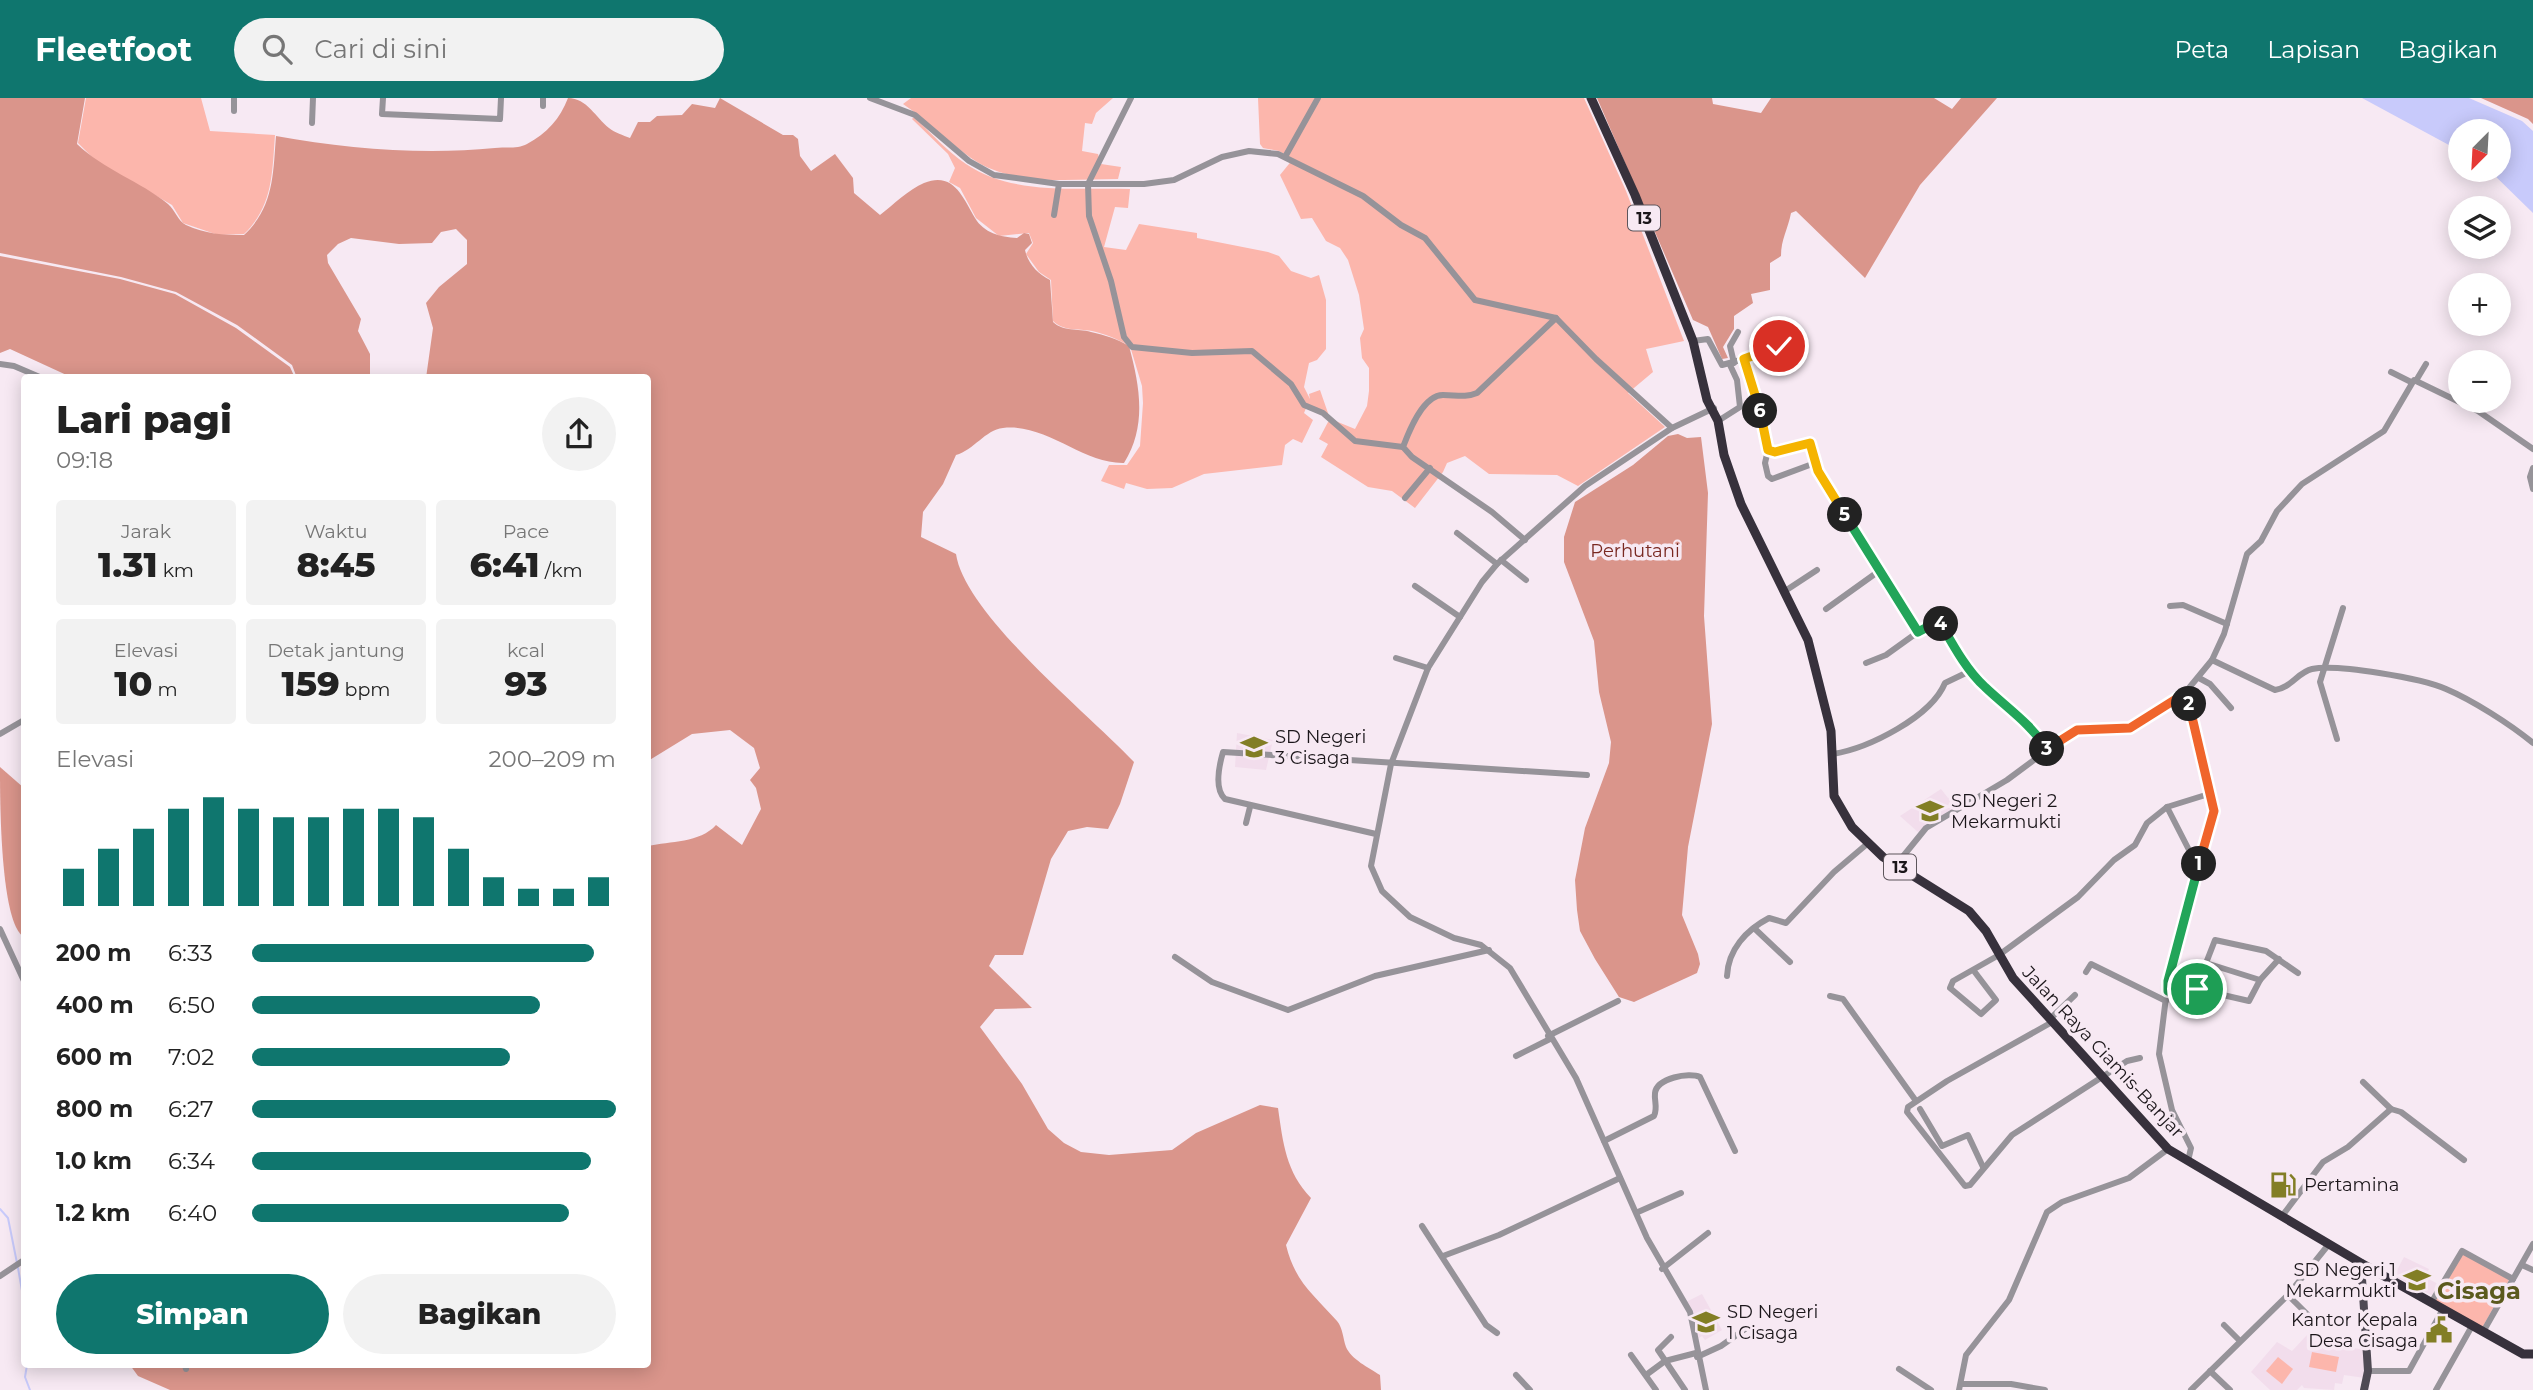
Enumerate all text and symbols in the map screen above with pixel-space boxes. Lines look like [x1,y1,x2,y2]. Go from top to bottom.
search box [234,18,724,81]
text: Fleetfoot [35,29,192,69]
icon: search [258,30,296,68]
text: Cari di sini [314,33,447,65]
text: Peta [2174,35,2229,64]
text: Lapisan [2267,35,2360,64]
text: Bagikan [2398,35,2498,64]
north arrow [2448,119,2511,182]
map controls [2448,119,2511,413]
button: layers [2448,196,2511,259]
road number: 13 [1628,206,1660,230]
button: + [2448,273,2511,336]
pin [1749,316,1809,376]
icon: check [1760,327,1798,365]
button: − [2448,350,2511,413]
pin: 6 [1742,394,1778,428]
text: Lari pagi [56,396,232,443]
button: share [542,397,616,471]
text: 6 [1753,399,1766,422]
text: 09:18 [56,446,113,474]
pin: 5 [1828,498,1862,532]
text: 5 [1839,503,1850,526]
text: Jarak [121,520,171,543]
text: Waktu [304,520,368,543]
text: Pace [503,520,549,543]
park label: Perhutani [1590,540,1680,562]
text: 1.31 [98,543,158,586]
text: 8:45 [296,543,376,586]
text: 6:41 [469,543,540,586]
text: km [158,559,194,582]
text: /km [540,559,583,582]
pin: 4 [1924,606,1958,642]
text: 4 [1934,612,1947,635]
text: Elevasi [114,639,178,662]
text: Detak jantung [267,639,405,662]
text: kcal [507,639,545,662]
text: 10 [114,662,153,705]
text: 159 [281,662,340,705]
text: 93 [504,662,548,705]
text: m [153,678,178,701]
text: bpm [340,678,391,701]
pin: 2 [2172,686,2206,722]
text: 2 [2183,692,2194,715]
place label: SD Negeri 3 Cisaga [1275,726,1366,769]
school or university icon: SD Negeri 3 Cisaga [1239,732,1269,762]
pin: 3 [2030,732,2064,766]
text: 3 [2041,737,2052,760]
text: Elevasi [56,745,134,773]
text: 200–209 m [488,745,616,773]
place label: SD Negeri 2 Mekarmukti [1951,790,2061,833]
school or university icon: SD Negeri 2 Mekarmukti [1915,796,1945,826]
pin: 1 [2182,846,2216,882]
text: 1 [2195,852,2202,875]
road number: 13 [1884,854,1916,880]
text: 200 m [56,939,131,967]
text: 6:33 [168,939,213,967]
pin [2167,959,2227,1019]
street label: Jalan Raya Ciamis-Banjar [2017,961,2188,1142]
icon: arrive [2178,970,2216,1008]
text: 400 m [56,991,134,1019]
text: 6:50 [168,991,215,1019]
text: 600 m [56,1043,133,1071]
text: 7:02 [168,1043,214,1071]
text: 800 m [56,1095,133,1123]
text: 6:27 [168,1095,213,1123]
text: 1.0 km [56,1147,132,1175]
text: 6:34 [168,1147,215,1175]
fuel station icon: Pertamina [2268,1170,2298,1200]
place label: Pertamina [2304,1174,2399,1196]
text: 1.2 km [56,1199,130,1227]
text: 6:40 [168,1199,217,1227]
place label: SD Negeri 1 Mekarmukti [2286,1259,2396,1302]
school or university icon: SD Negeri 1 Mekarmukti [2402,1265,2432,1295]
button: Simpan [56,1274,329,1354]
button: Bagikan [343,1274,616,1354]
district label: Cisaga [2437,1276,2521,1305]
place label: SD Negeri 1 Cisaga [1727,1301,1818,1344]
school or university icon: SD Negeri 1 Cisaga [1691,1307,1721,1337]
place label: Kantor Kepala Desa Cisaga [2291,1309,2418,1352]
public building icon: Kantor Kepala Desa Cisaga [2424,1315,2454,1345]

